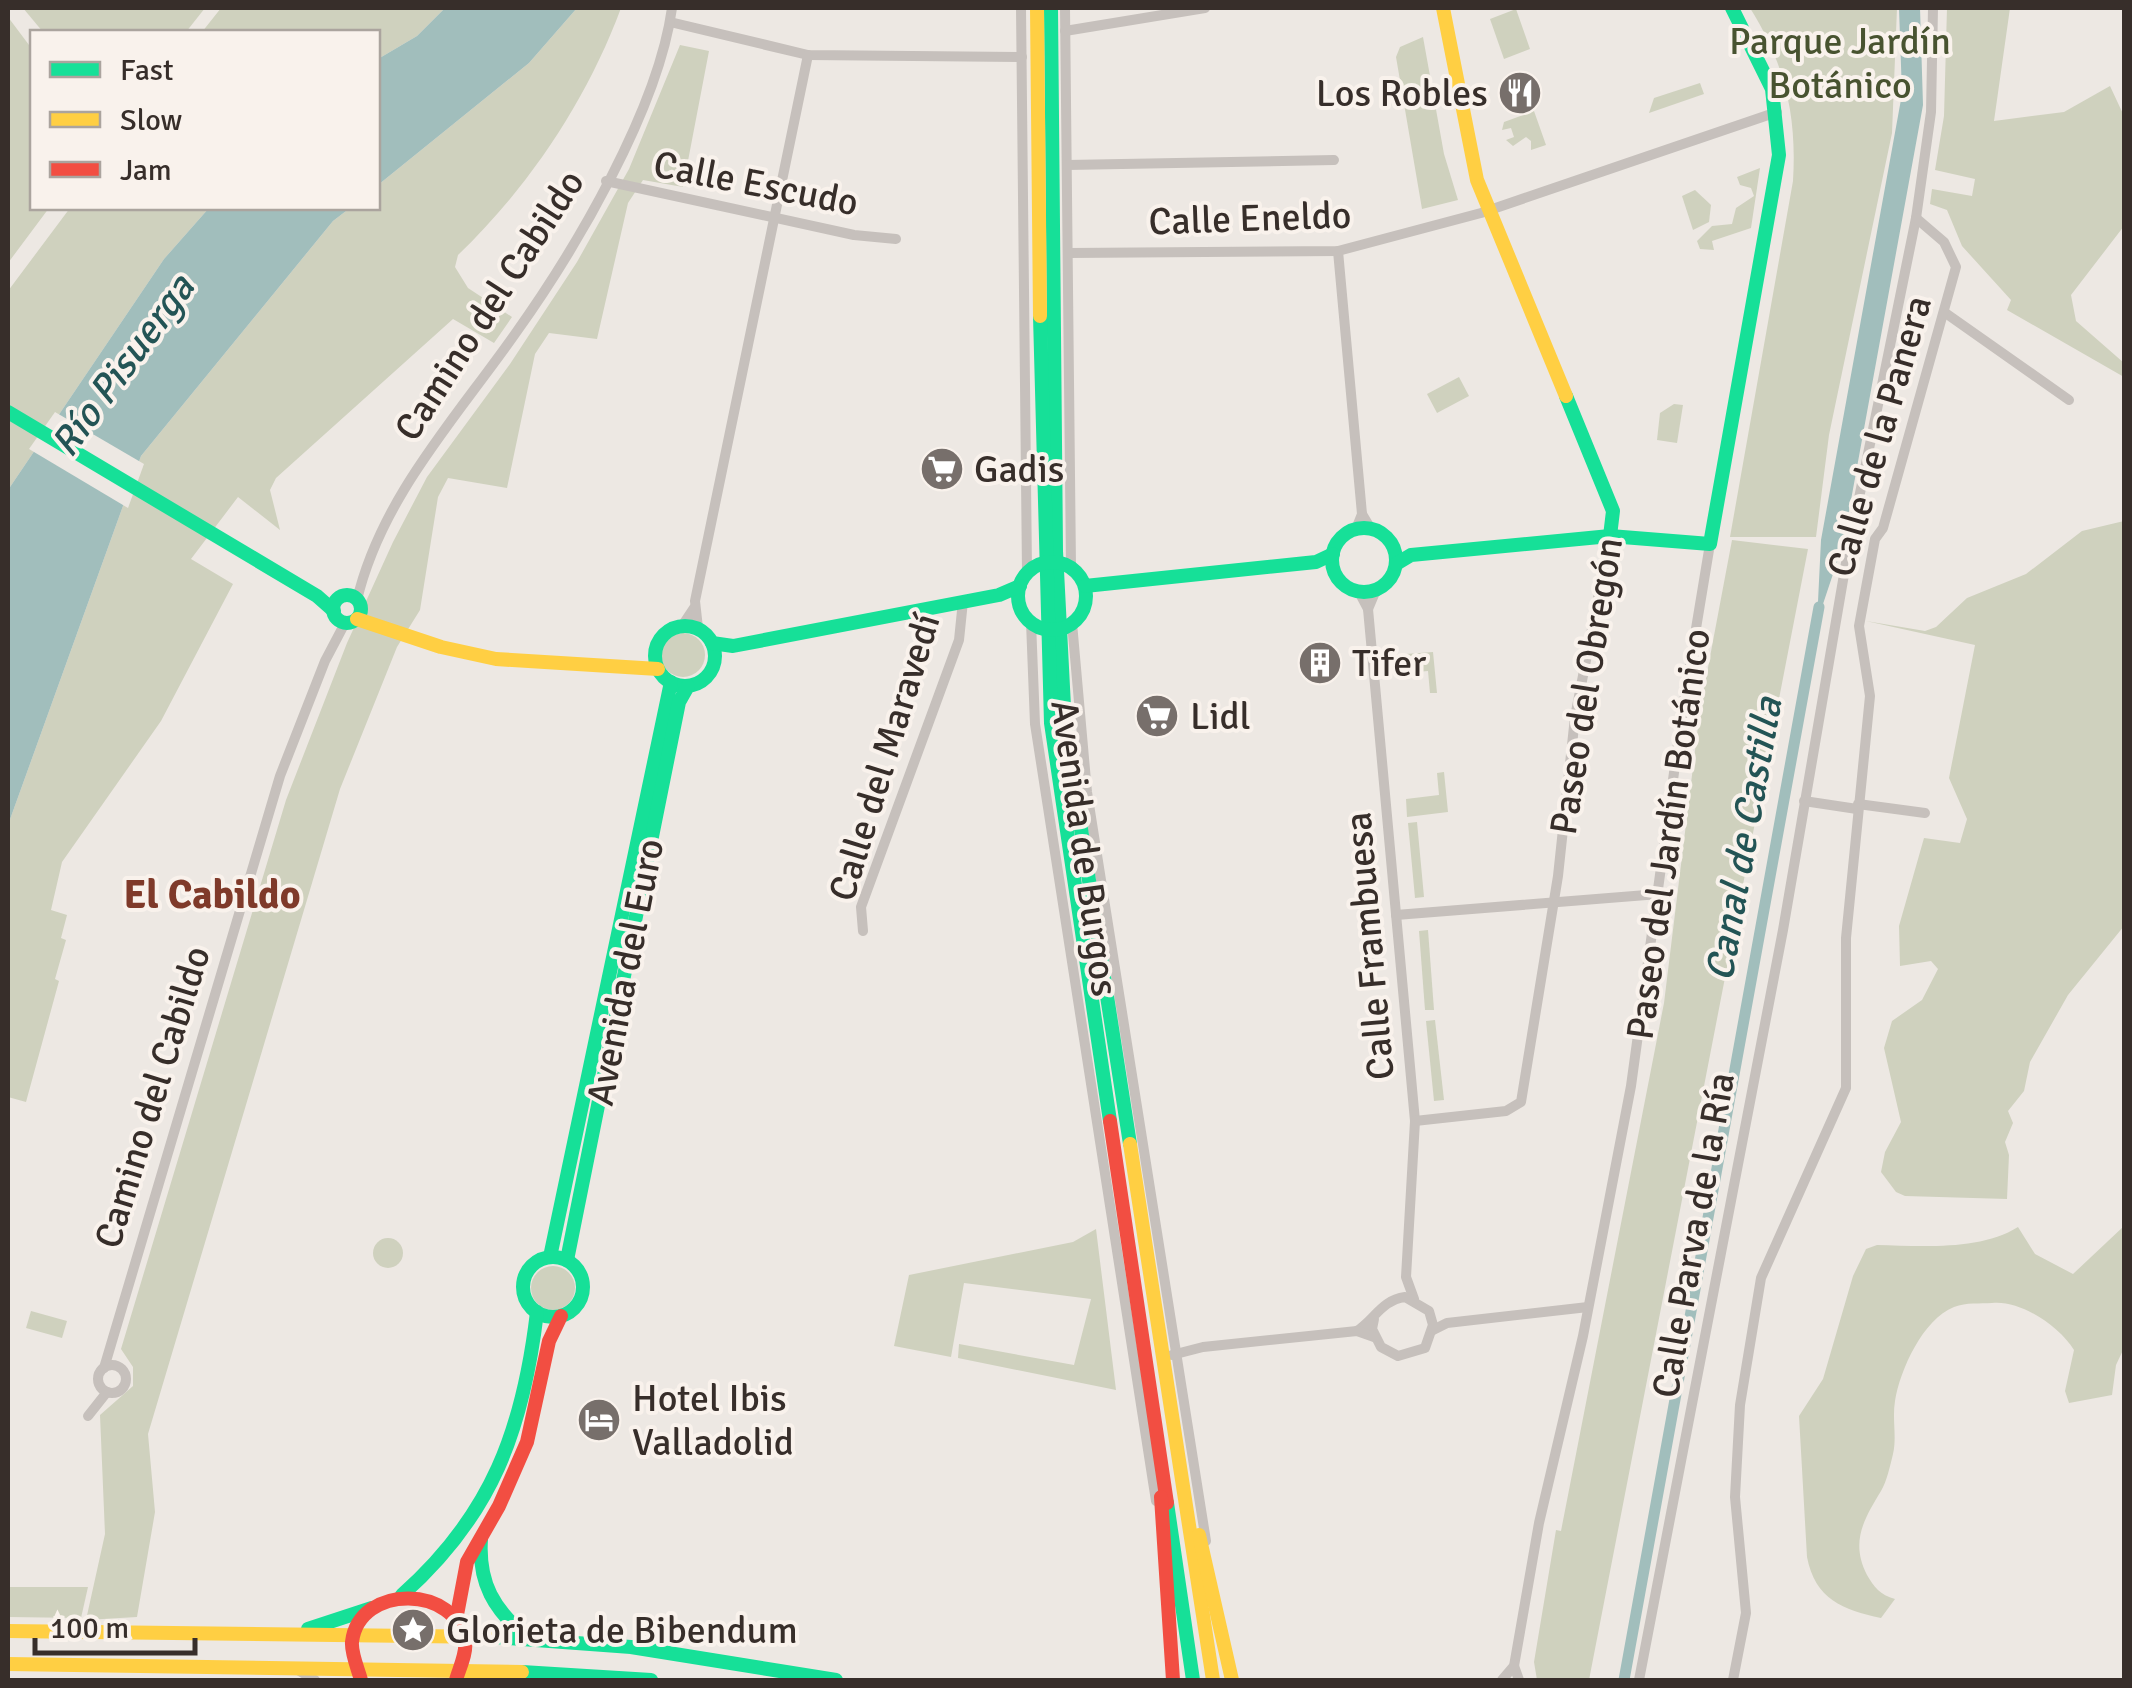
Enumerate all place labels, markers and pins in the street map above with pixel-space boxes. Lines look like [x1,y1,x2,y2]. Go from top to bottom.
place label: Los Robles [1316,70,1488,117]
restaurant icon: Los Robles [1497,70,1543,116]
supermarket icon: Gadis [919,446,965,492]
place label: Gadis [974,446,1064,493]
building icon: Tifer [1297,640,1343,686]
place label: Tifer [1352,640,1426,687]
supermarket icon: Lidl [1134,693,1180,739]
place label: Lidl [1190,693,1251,740]
place label: Hotel Ibis Valladolid [632,1375,794,1466]
hotel icon: Hotel Ibis Valladolid [576,1397,622,1443]
place icon: Glorieta de Bibendum [390,1607,436,1653]
place label: Glorieta de Bibendum [446,1607,798,1654]

